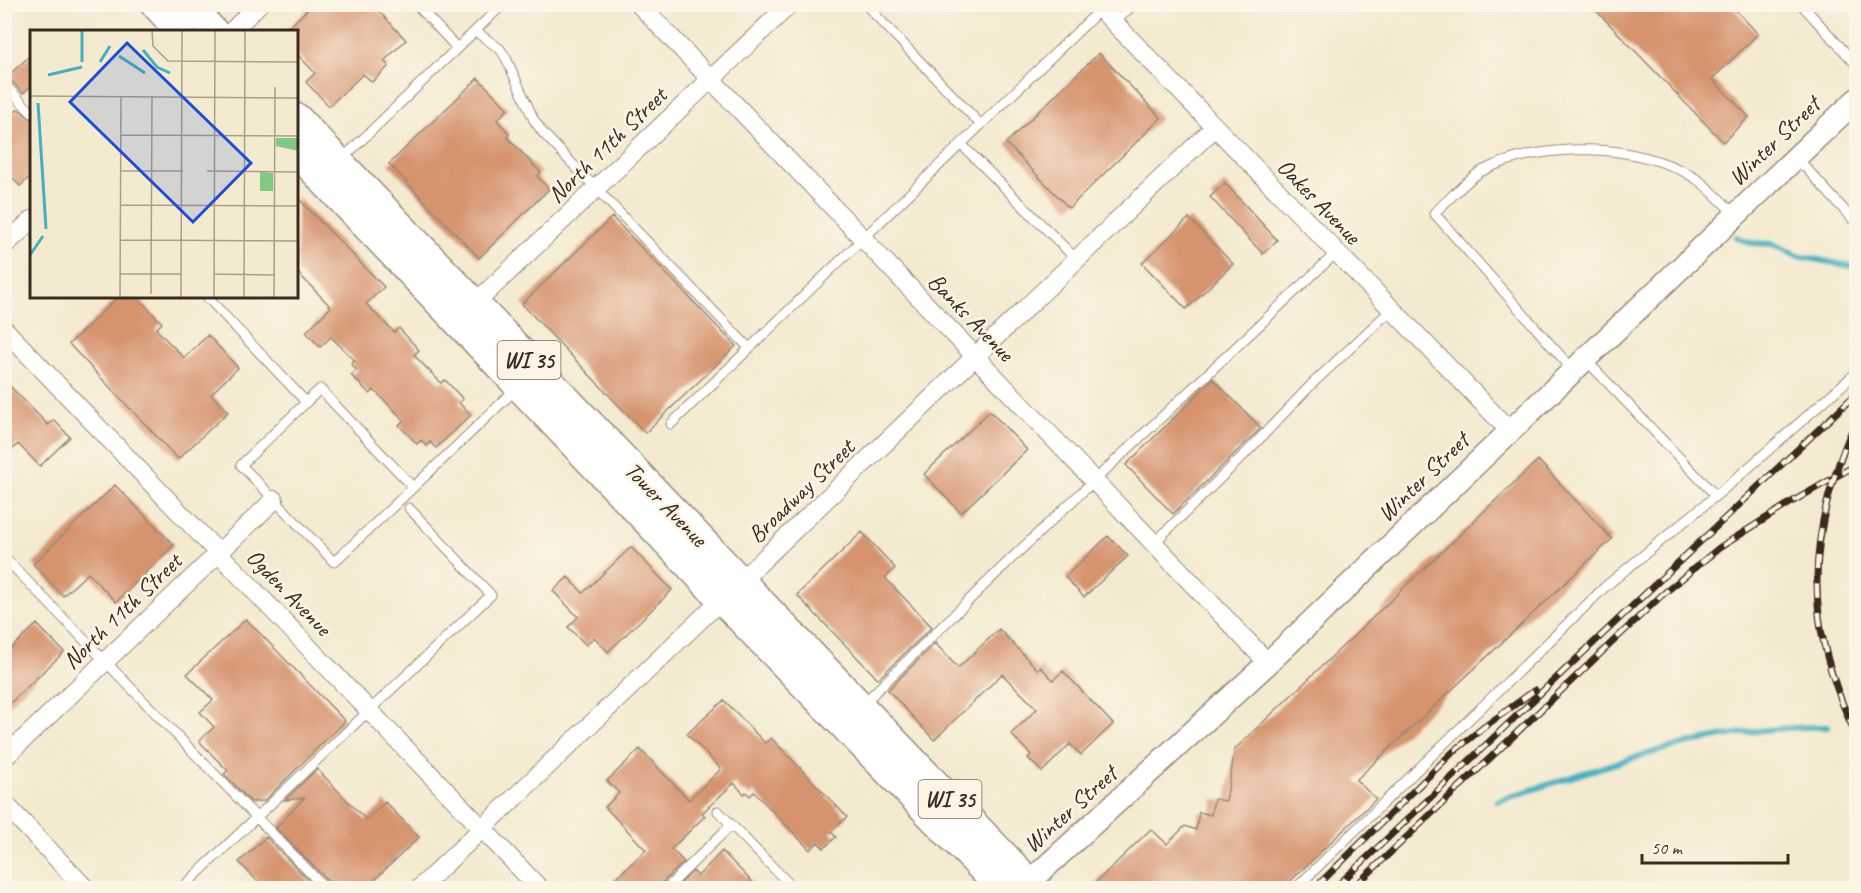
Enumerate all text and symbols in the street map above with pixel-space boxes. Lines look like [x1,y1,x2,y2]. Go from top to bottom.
inset map [30,30,298,298]
street label: North 11th Street [541,79,674,209]
street label: Winter Street [1722,88,1828,192]
street label: Oakes Avenue [1271,152,1369,252]
street label: Banks Avenue [921,266,1022,369]
road number: WI 35 [498,341,560,379]
street label: Winter Street [1371,424,1477,528]
street label: Broadway Street [741,431,862,549]
street label: Tower Avenue [618,455,715,554]
street label: Ogden Avenue [240,542,340,644]
street label: North 11th Street [56,545,189,675]
street label: Winter Street [1017,757,1125,859]
road number: WI 35 [918,780,982,818]
scale bar [1642,827,1788,865]
text: 50 m [1651,837,1684,859]

